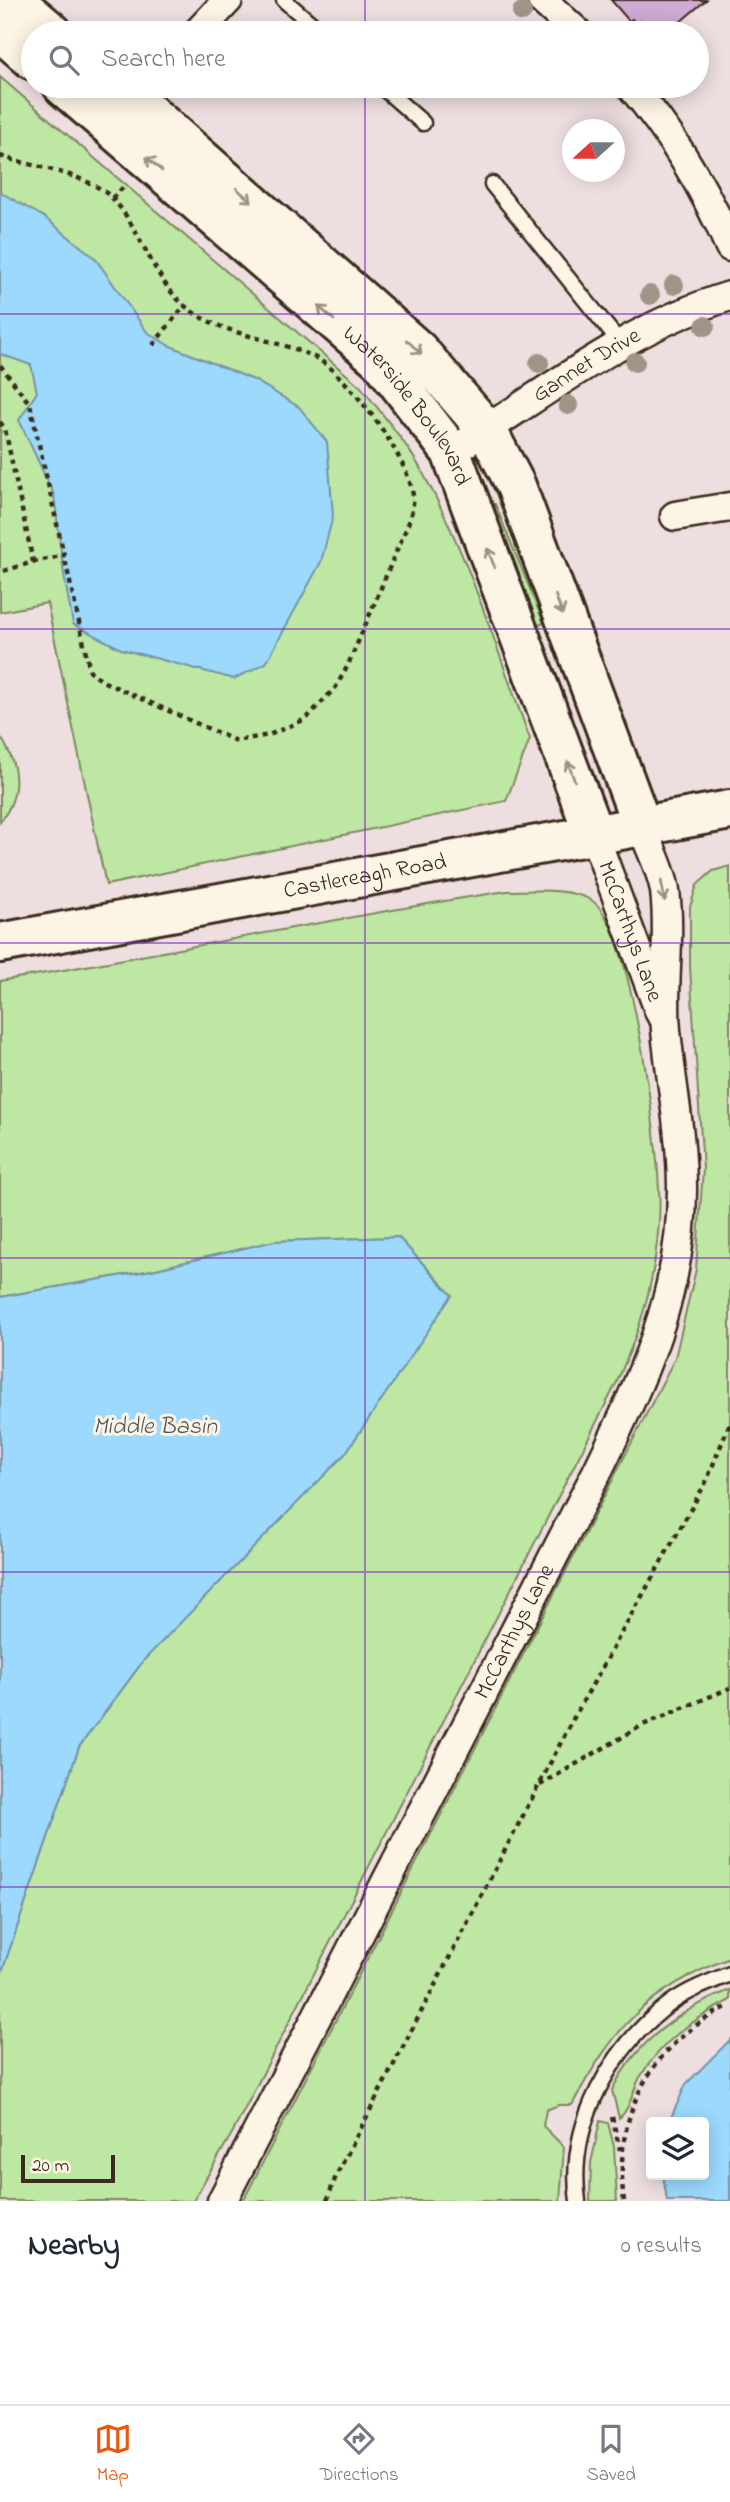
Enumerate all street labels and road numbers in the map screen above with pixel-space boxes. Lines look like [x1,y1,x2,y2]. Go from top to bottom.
street label: Waterside Boulevard [335,318,479,491]
street label: Gannet Drive [526,319,647,411]
street label: Castlereagh Road [281,845,449,908]
street label: McCarthys Lane [589,856,671,1007]
street label: McCarthys Lane [466,1558,564,1705]

